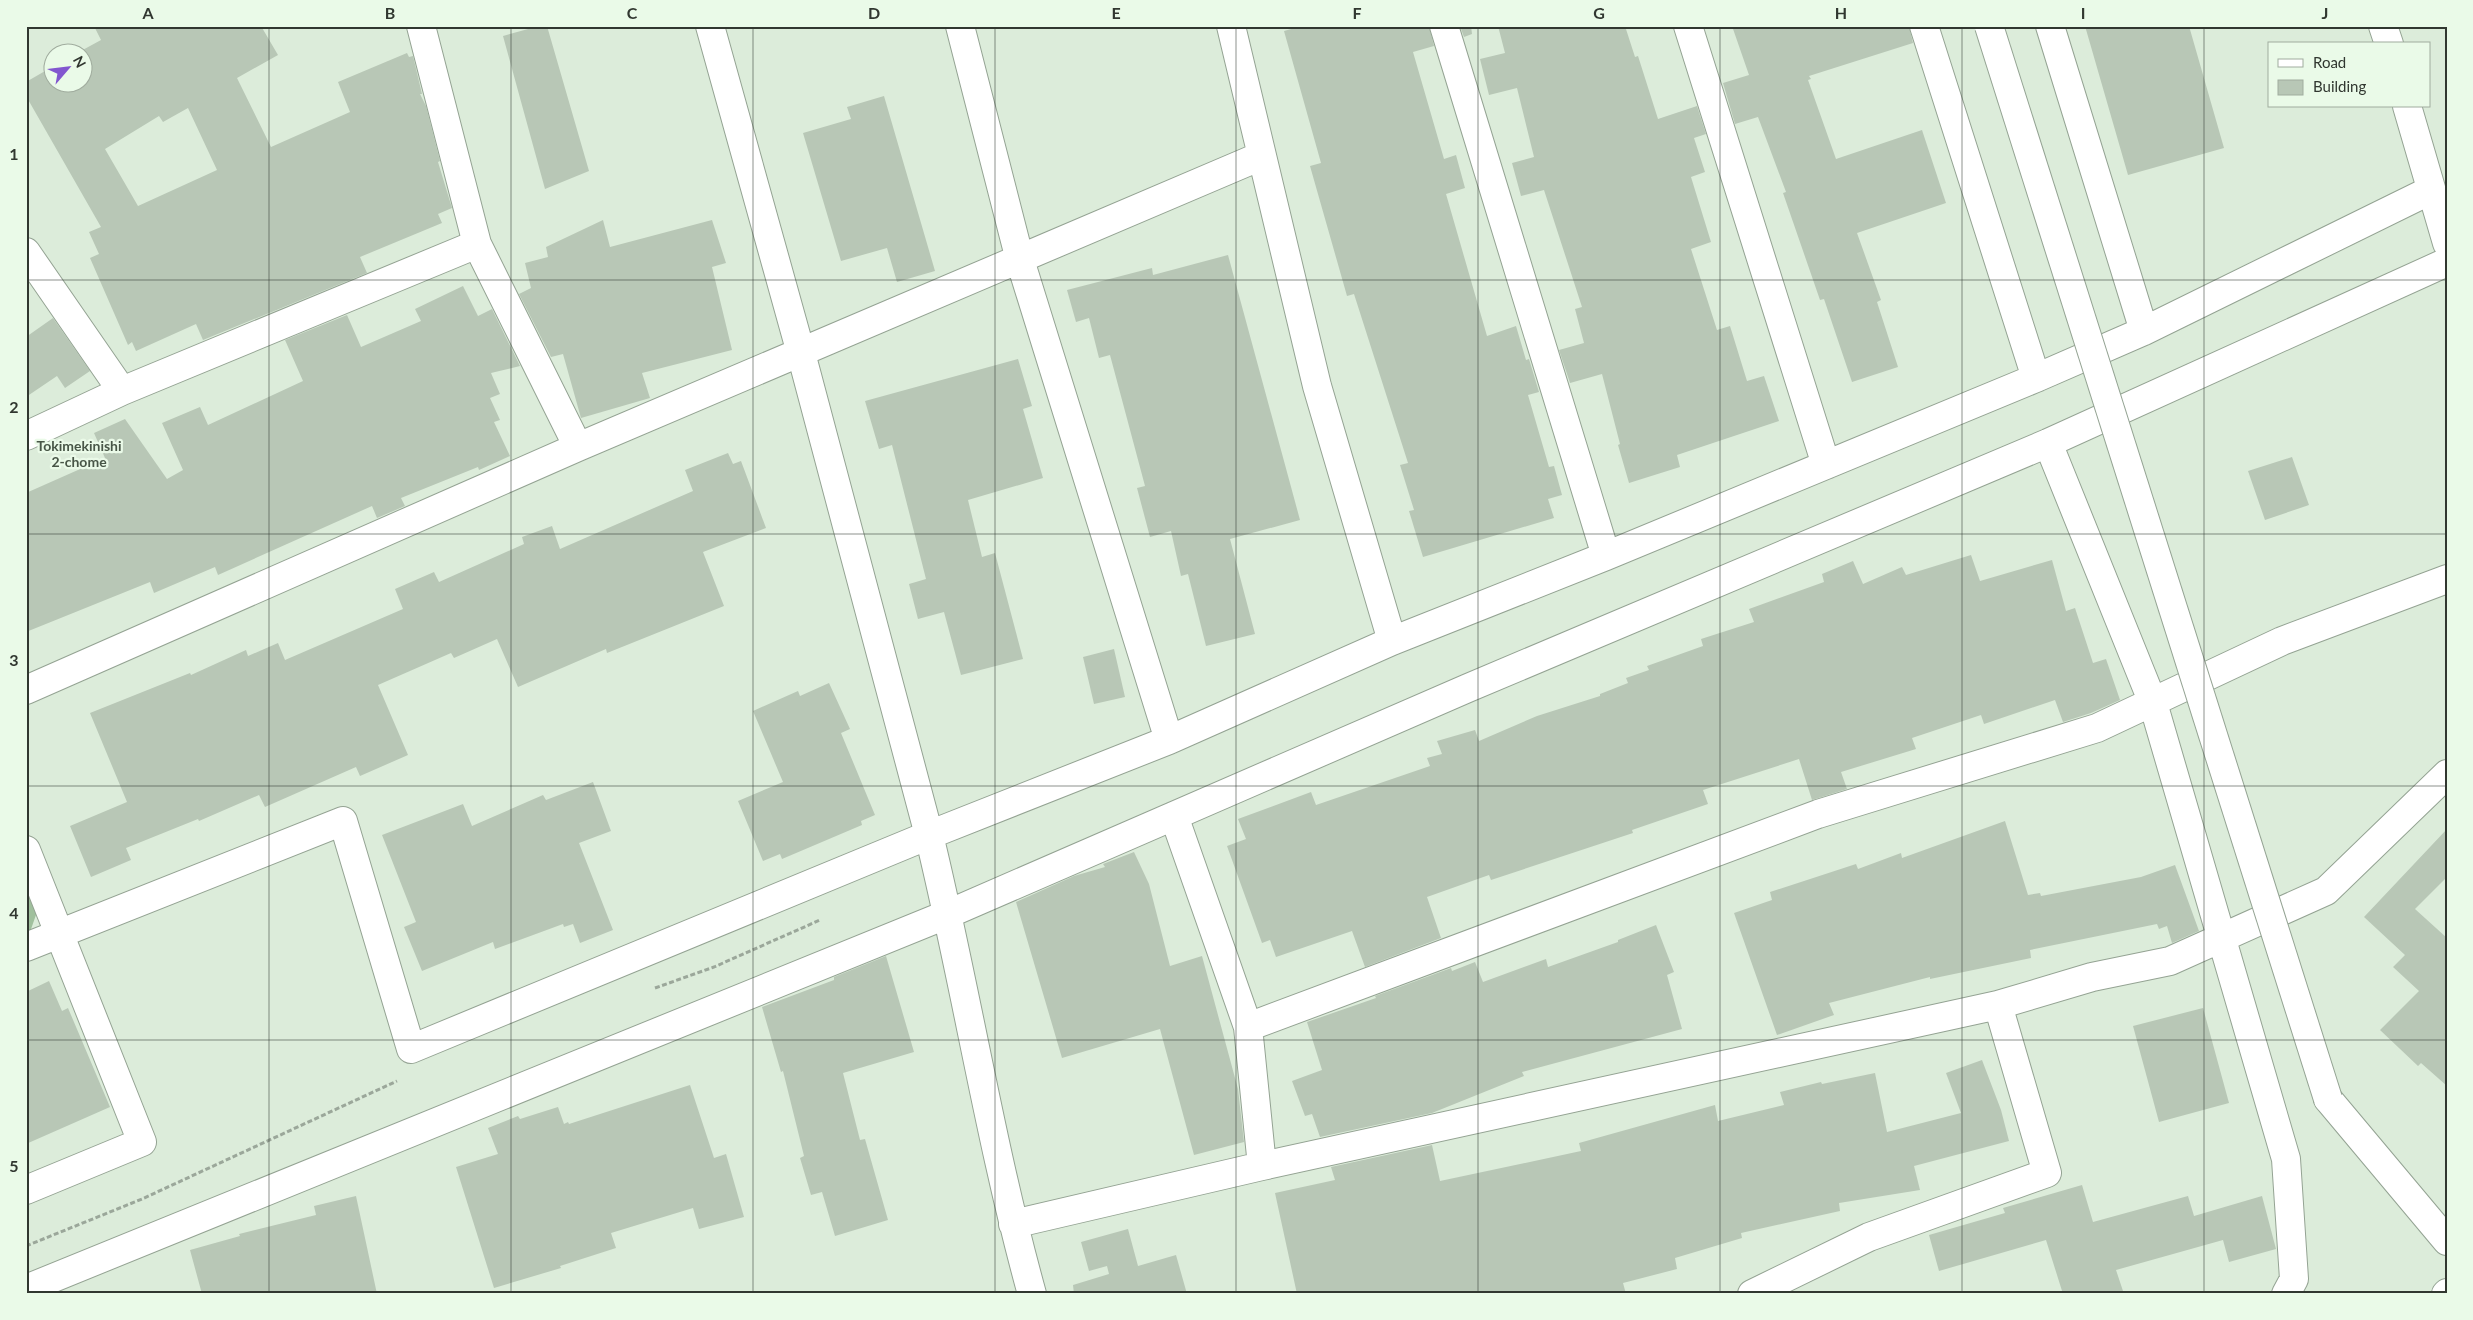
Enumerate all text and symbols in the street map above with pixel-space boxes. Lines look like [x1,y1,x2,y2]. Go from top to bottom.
text: A [141,3,154,22]
text: B [385,3,395,22]
text: C [627,3,638,22]
text: D [868,3,880,22]
text: E [1111,3,1121,22]
text: F [1352,3,1362,22]
text: G [1593,3,1605,22]
text: H [1835,3,1847,22]
text: I [2081,3,2085,22]
text: J [2322,3,2328,22]
north arrow [42,42,92,92]
legend [2268,42,2430,108]
text: N [70,53,90,70]
text: Road [2313,53,2346,71]
text: Building [2313,77,2366,95]
text: 1 [9,144,19,163]
text: 2 [9,397,19,416]
district label: Tokimekinishi 2-chome [36,437,122,470]
text: 3 [9,650,19,669]
text: 4 [9,903,19,922]
text: 5 [9,1156,19,1175]

